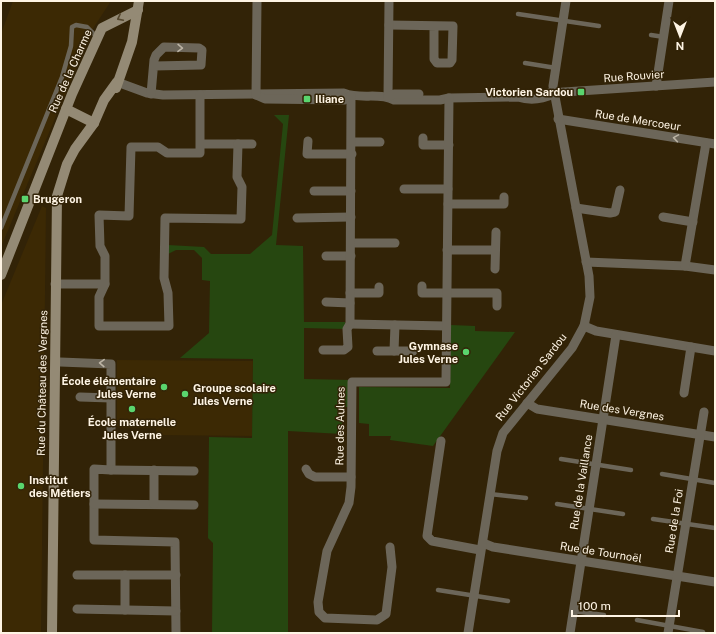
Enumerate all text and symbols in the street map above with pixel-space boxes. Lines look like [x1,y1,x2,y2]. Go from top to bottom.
one-way arrow [117,14,124,21]
north arrow [660,16,700,56]
street label: Rue de la Charme [46,27,94,115]
text: N [676,40,684,52]
one-way arrow [177,43,183,52]
street label: Rue Rouvier [603,68,665,84]
place label: Victorien Sardou [485,86,573,98]
marker: Victorien Sardou [576,87,586,97]
place label: Iliane [315,93,344,105]
marker: Iliane [302,94,312,104]
street label: Rue de Mercoeur [594,107,682,133]
one-way arrow [673,134,680,143]
place label: Brugeron [33,193,82,205]
marker: Brugeron [20,194,30,204]
street label: Rue du Château des Vergnes [35,309,49,456]
street label: Rue Victorien Sardou [493,331,569,423]
place label: Gymnase Jules Verne [399,340,458,365]
marker: Gymnase Jules Verne [461,347,471,357]
one-way arrow [99,359,105,367]
place label: École élémentaire Jules Verne [62,374,156,400]
marker: École élémentaire Jules Verne [159,382,169,392]
place label: Groupe scolaire Jules Verne [193,382,276,407]
street label: Rue des Aulnes [333,386,347,466]
marker: Groupe scolaire Jules Verne [180,389,190,399]
street label: Rue des Vergnes [579,397,666,423]
marker: École maternelle Jules Verne [127,404,137,414]
place label: École maternelle Jules Verne [88,415,176,441]
street label: Rue de la Vaillance [568,433,594,531]
place label: Institut des Métiers [29,474,91,499]
marker: Institut des Métiers [16,481,26,491]
street label: Rue de la Foi [663,488,685,554]
street label: Rue de Tournoël [559,540,643,564]
scale bar [572,592,679,618]
text: 100 m [578,599,611,613]

